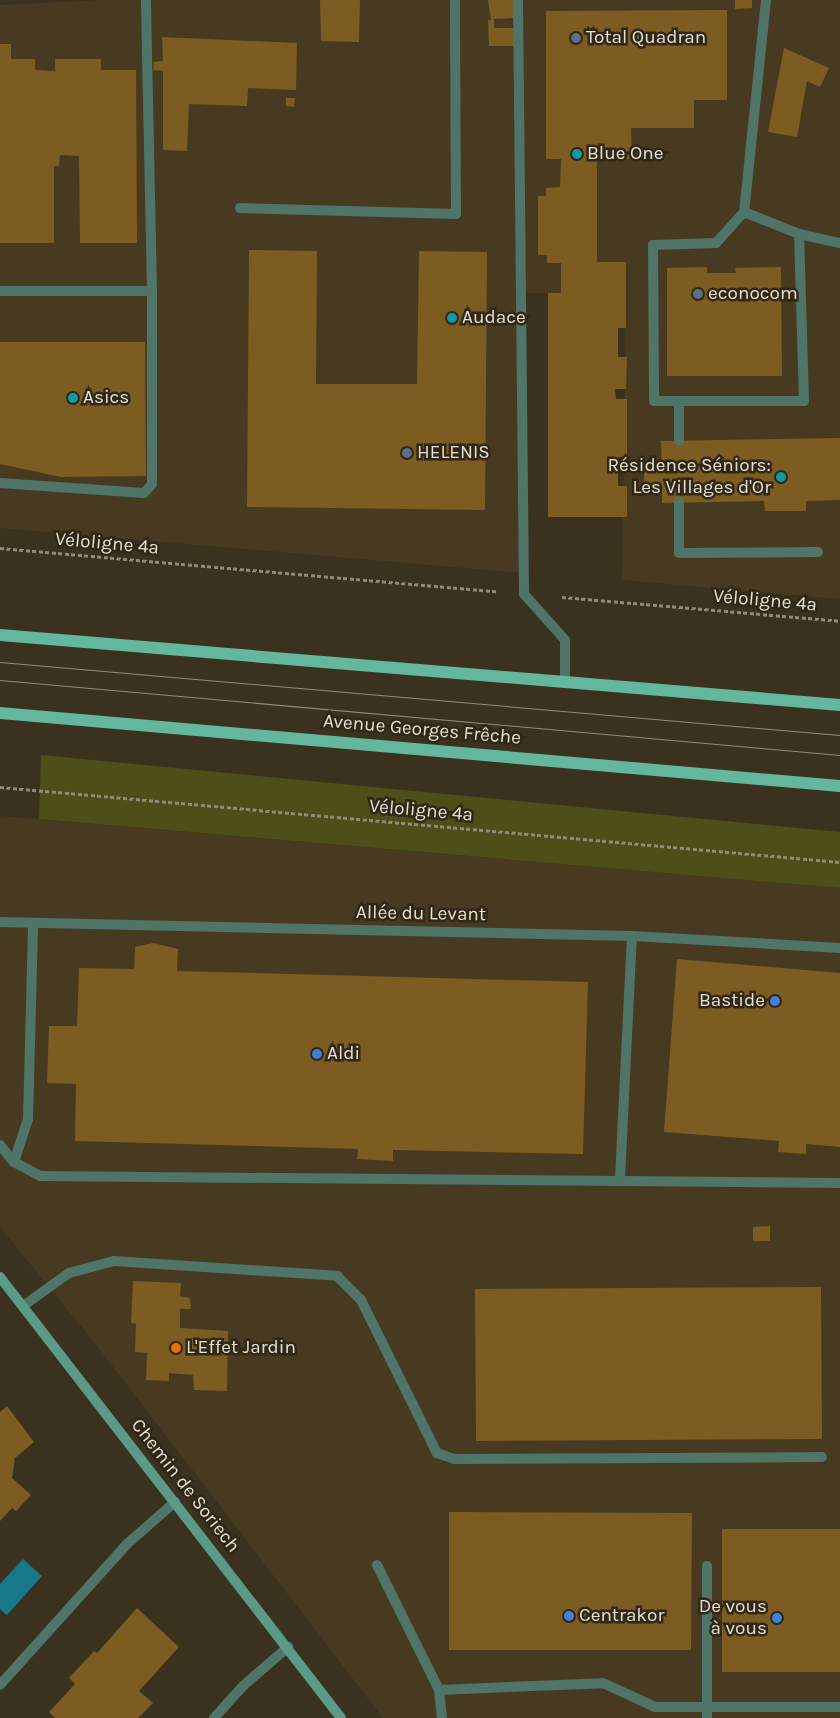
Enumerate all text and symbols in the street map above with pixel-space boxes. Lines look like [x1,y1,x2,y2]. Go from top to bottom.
place label: Total Quadran [586,27,706,49]
marker: Total Quadran [570,32,582,44]
place label: Blue One [587,143,663,165]
marker: Blue One [571,148,583,160]
place label: econocom [708,283,798,305]
marker: econocom [692,288,704,300]
place label: Audace [462,307,526,329]
marker: Audace [446,312,458,324]
place label: Asics [83,387,129,409]
marker: Asics [67,392,79,404]
place label: HELENIS [417,442,490,464]
marker: HELENIS [401,447,413,459]
place label: Résidence Séniors: Les Villages d'Or [607,455,771,499]
marker: Résidence Séniors: Les Villages d'Or [775,471,787,483]
street label: Véloligne 4a [54,528,160,560]
street label: Véloligne 4a [712,585,818,617]
street label: Avenue Georges Frêche [322,710,522,750]
street label: Véloligne 4a [368,795,474,827]
street label: Allée du Levant [356,901,486,927]
place label: Bastide [699,990,765,1012]
marker: Bastide [769,995,781,1007]
place label: Aldi [327,1043,360,1065]
marker: Aldi [311,1048,323,1060]
place label: L'Effet Jardin [186,1337,296,1359]
marker: L'Effet Jardin [170,1342,182,1354]
street label: Chemin de Soriech [126,1415,244,1557]
place label: De vous à vous [699,1596,767,1640]
place label: Centrakor [579,1605,664,1627]
marker: Centrakor [563,1610,575,1622]
marker: De vous à vous [771,1612,783,1624]

